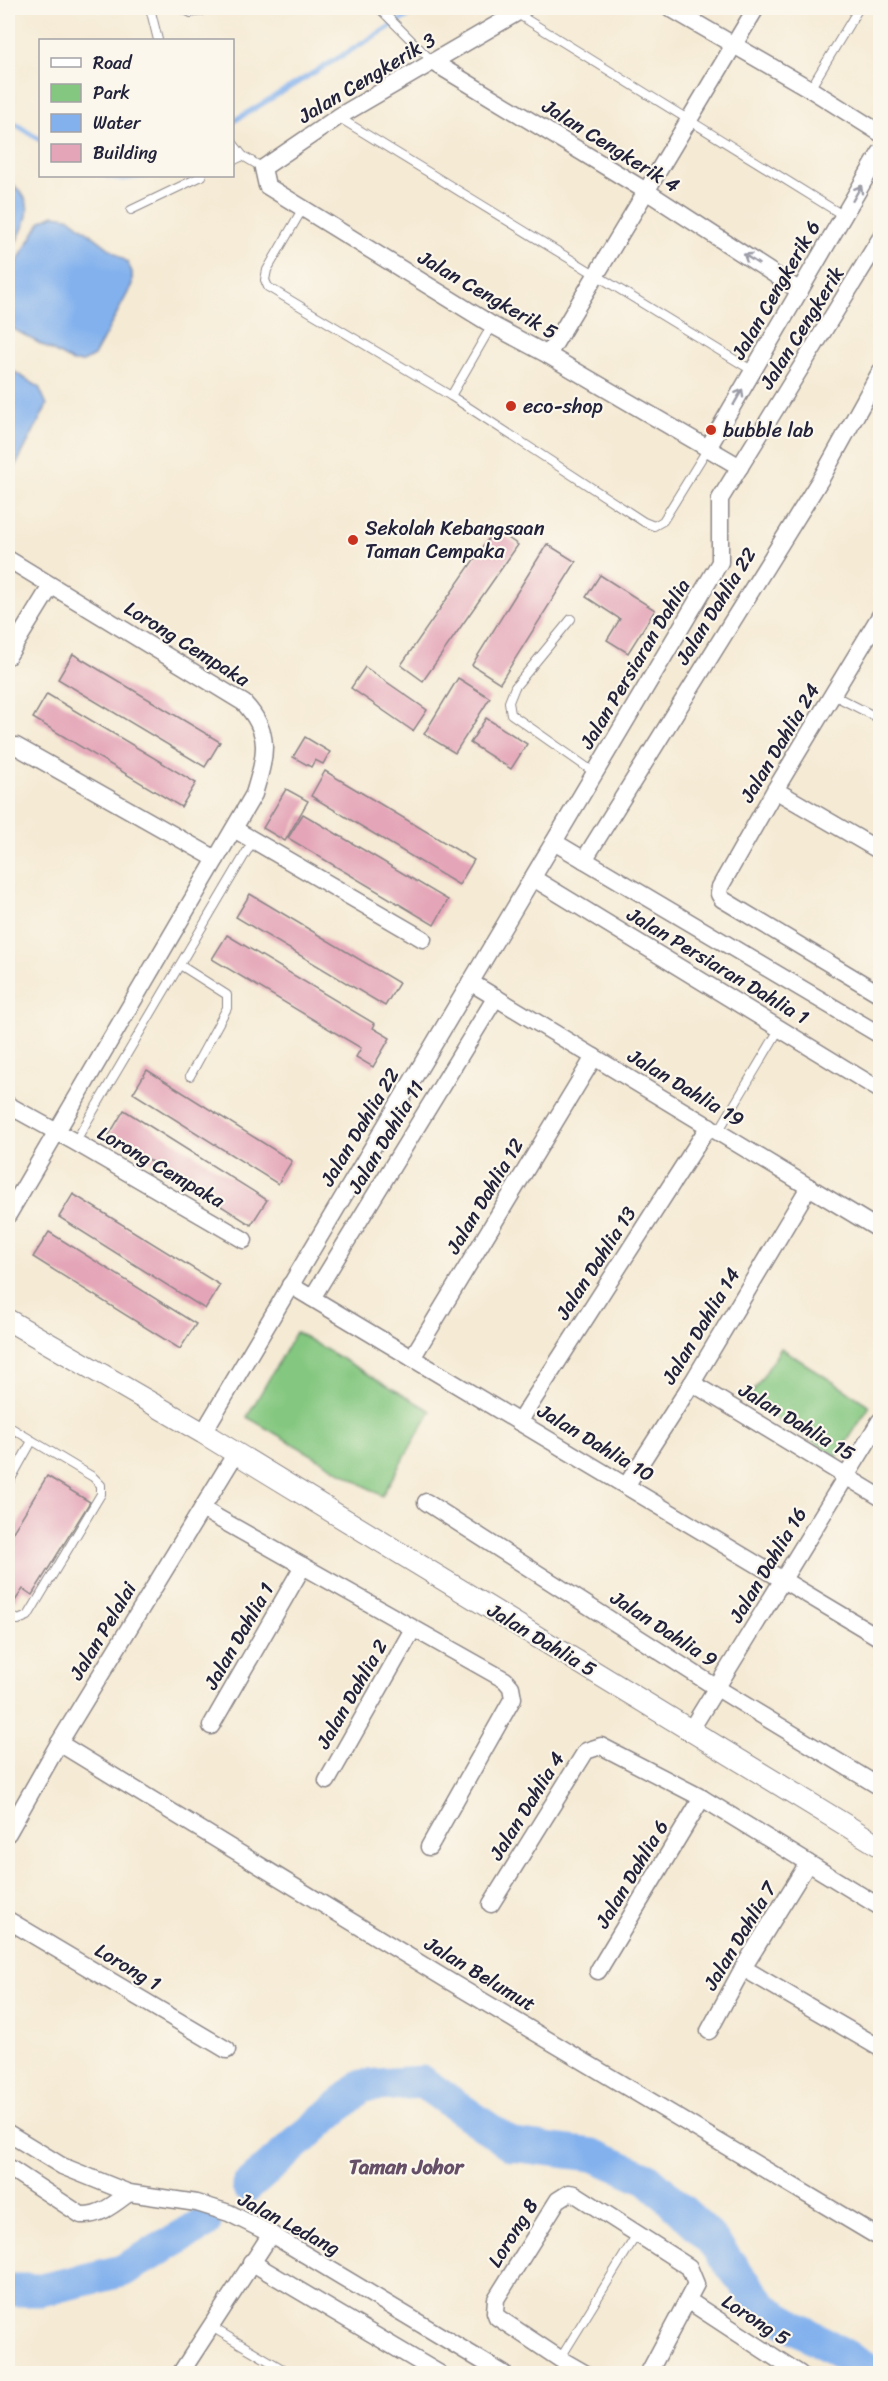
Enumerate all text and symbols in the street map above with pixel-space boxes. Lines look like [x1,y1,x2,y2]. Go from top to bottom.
street label: Jalan Cengkerik 3 [290,23,443,134]
legend [39,39,234,177]
text: Road [93,47,133,79]
text: Park [93,77,130,109]
street label: Jalan Cengkerik 4 [534,89,687,202]
text: Water [93,107,142,139]
text: Building [93,137,157,169]
one-way arrow [852,185,864,202]
street label: Jalan Cengkerik 6 [726,216,826,364]
street label: Jalan Cengkerik 5 [410,240,565,349]
one-way arrow [743,253,760,265]
street label: Jalan Cengkerik [755,262,849,394]
place label: eco-shop [523,389,603,424]
one-way arrow [732,389,744,406]
marker: eco-shop [504,399,518,413]
place label: bubble lab [723,413,814,448]
marker: bubble lab [704,423,718,437]
place label: Sekolah Kebangsaan Taman Cempaka [365,511,545,569]
marker: Sekolah Kebangsaan Taman Cempaka [346,533,360,547]
street label: Jalan Dahlia 22 [665,540,766,673]
street label: Jalan Persiaran Dahlia [570,572,700,757]
street label: Lorong Cempaka [117,591,258,697]
street label: Jalan Dahlia 24 [730,677,830,810]
street label: Jalan Persiaran Dahlia 1 [619,897,816,1034]
street label: Jalan Dahlia 19 [620,1039,751,1137]
street label: Jalan Dahlia 22 [310,1061,410,1194]
street label: Jalan Dahlia 11 [338,1073,434,1201]
street label: Lorong Cempaka [91,1116,232,1218]
street label: Jalan Dahlia 12 [436,1131,534,1262]
street label: Jalan Dahlia 13 [545,1199,646,1328]
street label: Jalan Dahlia 14 [652,1261,750,1392]
street label: Jalan Dahlia 15 [731,1373,862,1471]
street label: Jalan Dahlia 10 [530,1394,661,1492]
street label: Jalan Dahlia 16 [719,1500,816,1631]
street label: Jalan Pelalai [59,1575,146,1688]
street label: Jalan Dahlia 1 [194,1576,284,1697]
street label: Jalan Dahlia 9 [602,1580,725,1677]
street label: Jalan Dahlia 5 [480,1593,603,1686]
street label: Jalan Dahlia 2 [306,1632,398,1756]
street label: Jalan Dahlia 4 [479,1745,574,1868]
street label: Jalan Dahlia 6 [585,1813,678,1936]
street label: Jalan Dahlia 7 [693,1874,787,1998]
street label: Jalan Belumut [417,1926,543,2021]
street label: Lorong 1 [88,1933,168,2001]
district label: Taman Johor [349,2148,466,2186]
street label: Jalan Ledang [231,2182,346,2266]
street label: Lorong 8 [478,2192,548,2274]
street label: Lorong 5 [715,2285,797,2355]

